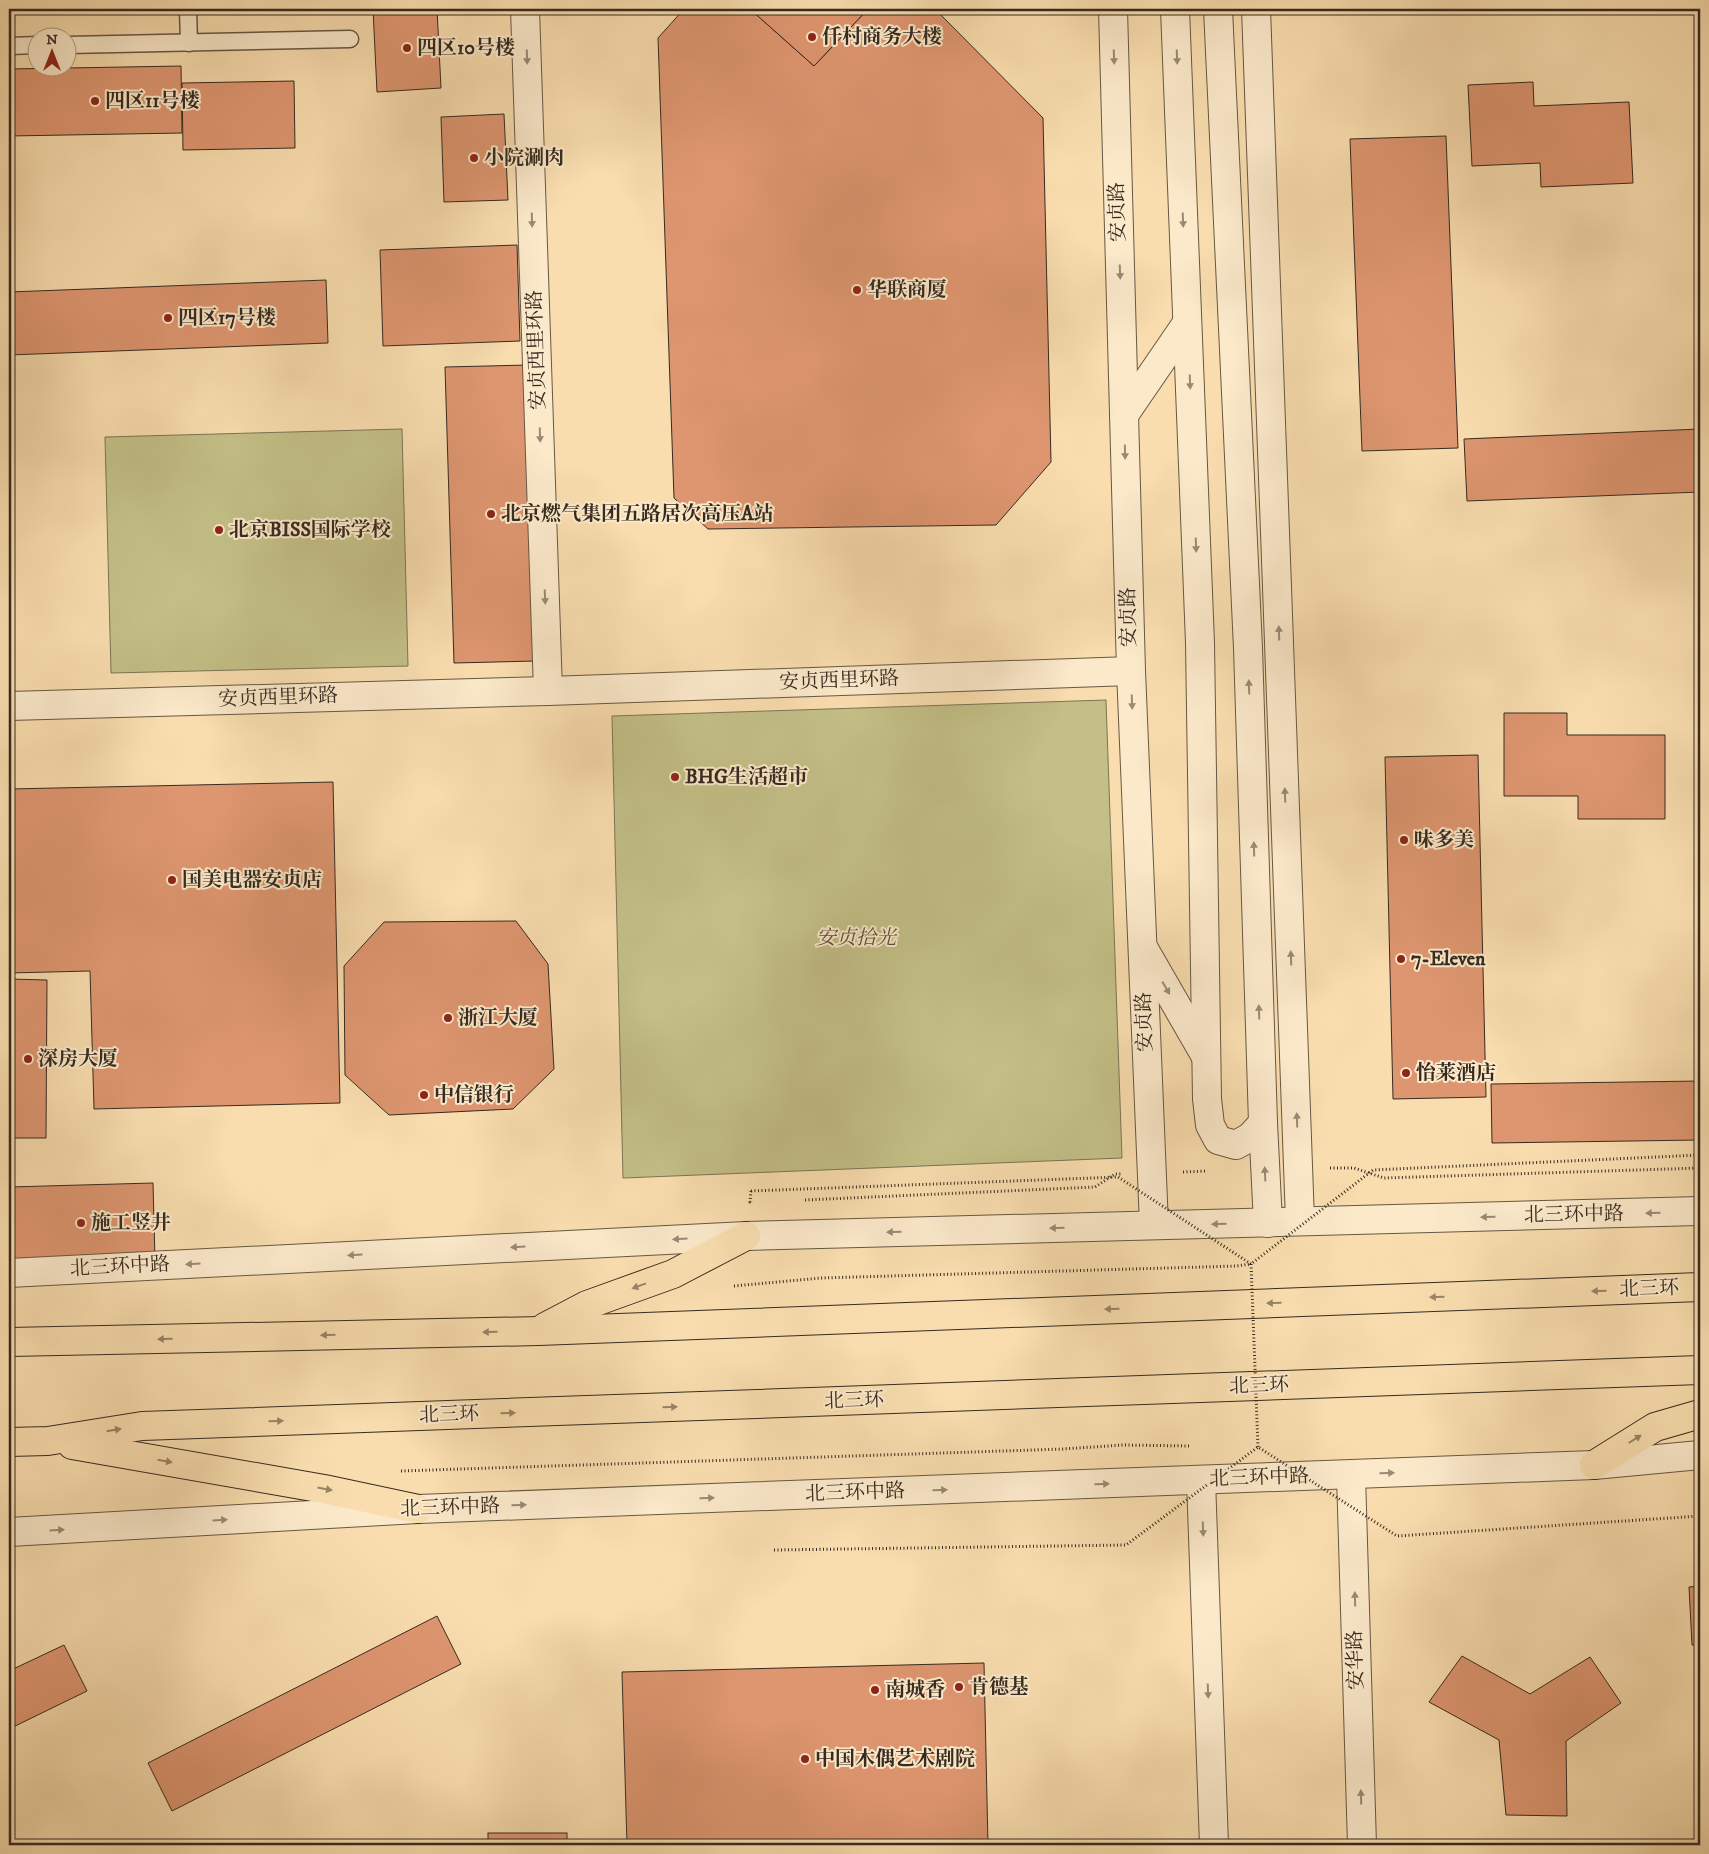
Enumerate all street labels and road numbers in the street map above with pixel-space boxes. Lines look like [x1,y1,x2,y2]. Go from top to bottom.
street label: 安贞路 [1104,182,1132,242]
street label: 安贞西里环路 [522,290,552,410]
street label: 安贞路 [1116,587,1142,647]
street label: 安贞西里环路 [779,666,899,696]
street label: 安贞西里环路 [218,683,338,713]
street label: 安贞路 [1131,992,1159,1052]
street label: 北三环中路 [1524,1202,1624,1228]
street label: 北三环中路 [69,1252,171,1282]
street label: 北三环 [1619,1275,1679,1303]
street label: 北三环 [1229,1372,1289,1400]
street label: 北三环 [824,1387,884,1415]
street label: 北三环 [419,1401,479,1429]
street label: 北三环中路 [1209,1464,1309,1492]
street label: 北三环中路 [805,1479,905,1507]
street label: 北三环中路 [400,1494,500,1522]
street label: 安华路 [1342,1630,1370,1690]

